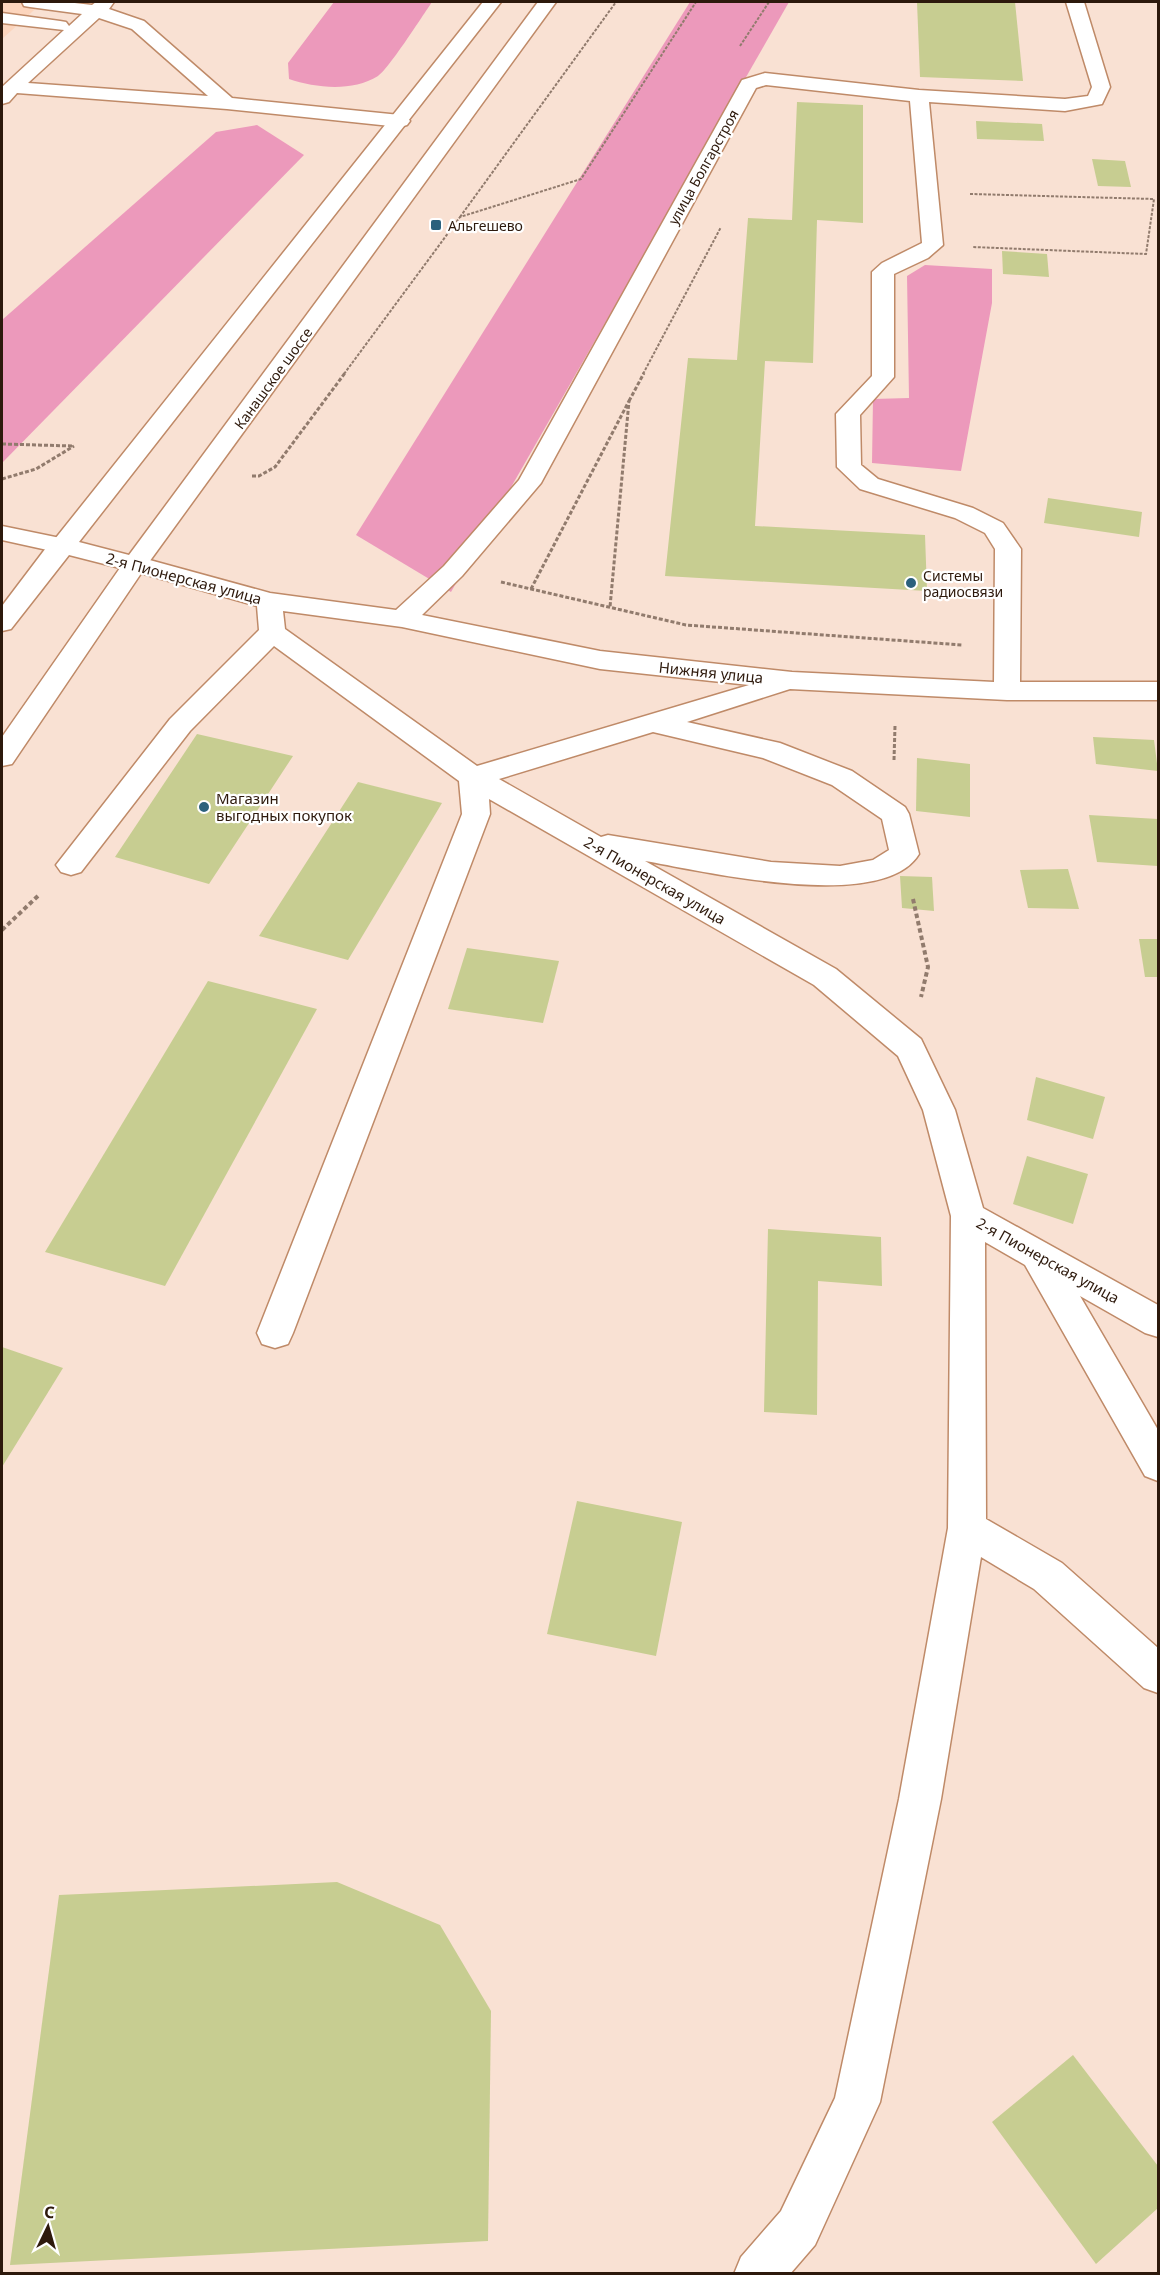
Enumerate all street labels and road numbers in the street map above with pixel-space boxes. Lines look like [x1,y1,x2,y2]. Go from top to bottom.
street label: улица Болгарстроя [663,106,743,228]
street label: Канашское шоссе [230,323,316,433]
street label: 2-я Пионерская улица [104,548,264,608]
street label: Нижняя улица [658,657,764,687]
street label: 2-я Пионерская улица [581,831,729,929]
street label: 2-я Пионерская улица [973,1212,1123,1308]

